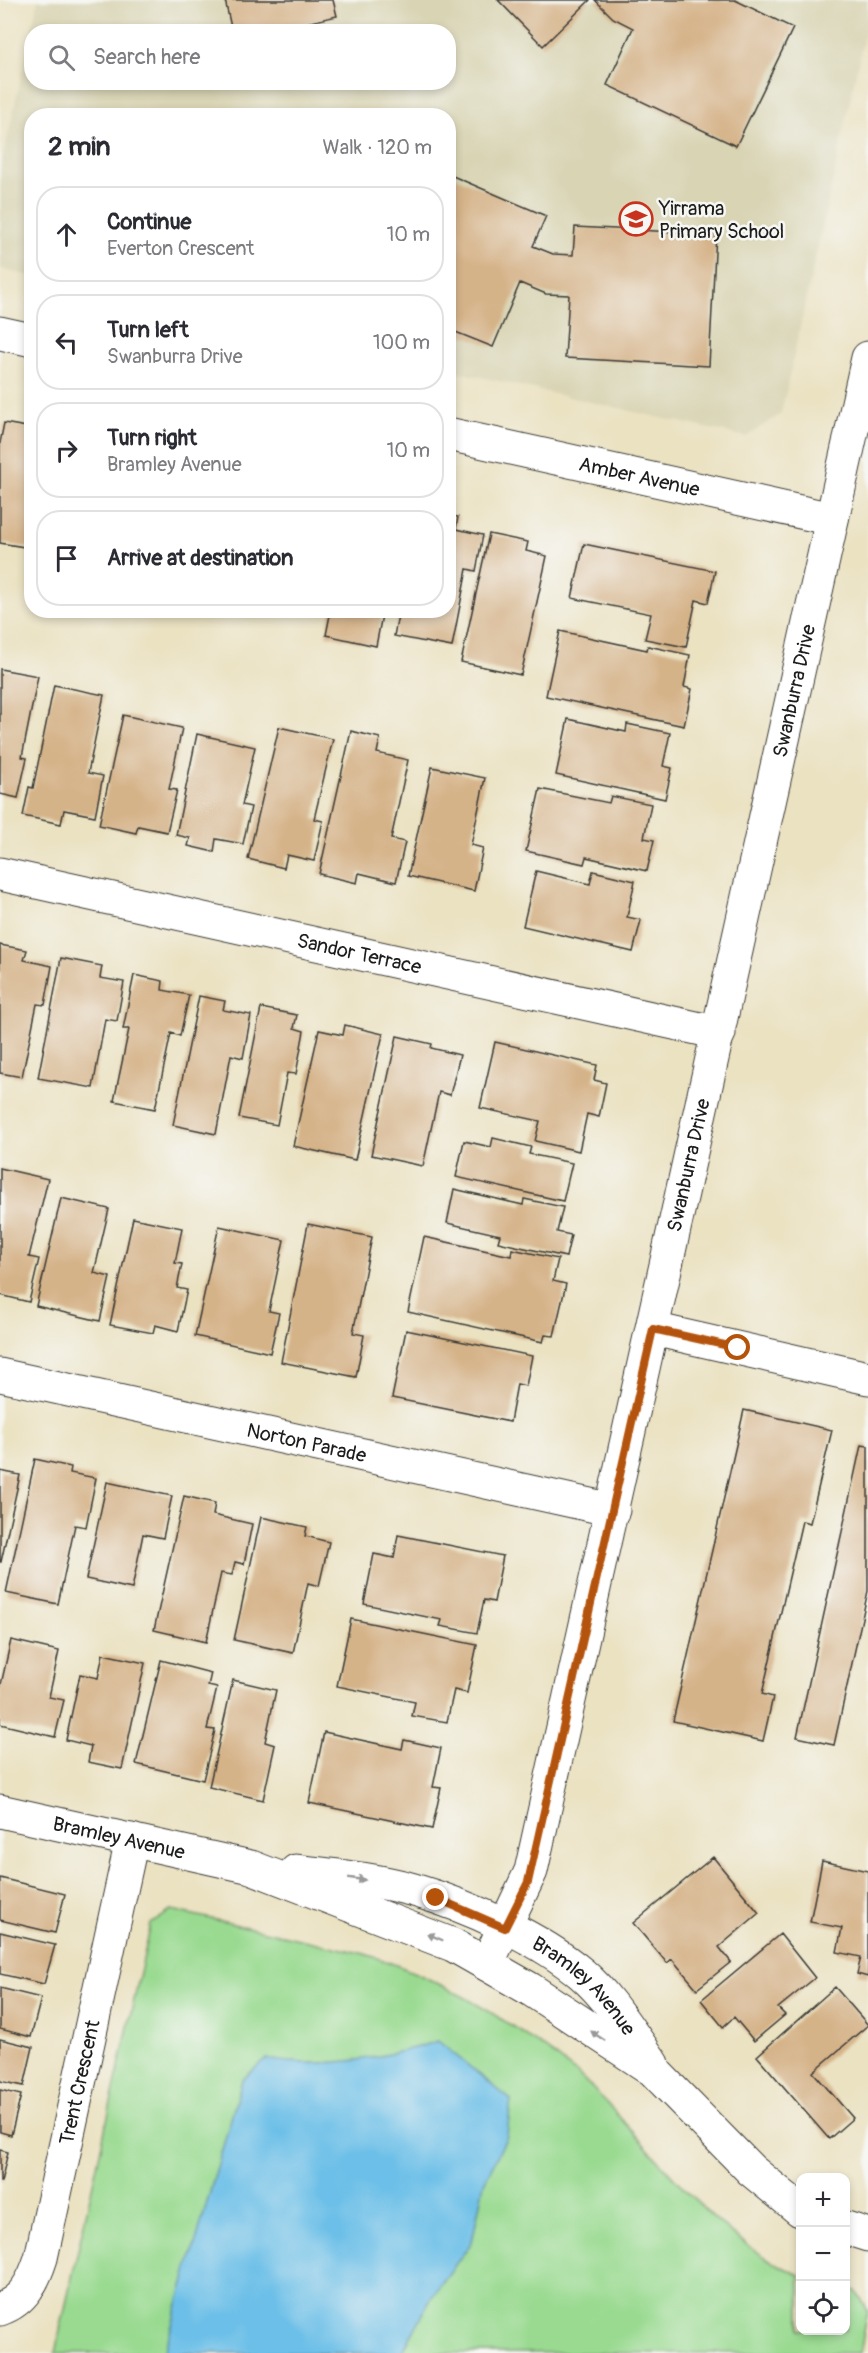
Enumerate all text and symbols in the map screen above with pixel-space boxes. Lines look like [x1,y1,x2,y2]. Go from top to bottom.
search box [24,24,456,90]
icon: search [45,41,78,74]
text: Search here [93,43,200,71]
text: 2 min [48,131,110,163]
text: Walk · 120 m [323,135,432,160]
place label: Yirrama Primary School [658,196,784,244]
school or university icon: Yirrama Primary School [618,201,654,237]
text: Continue [107,208,191,236]
icon: ahead [50,218,83,251]
text: 10 m [386,222,430,247]
text: Everton Crescent [107,236,254,261]
text: Turn left [107,316,189,344]
icon: left [50,326,83,359]
text: 100 m [373,330,430,355]
text: Swanburra Drive [107,344,243,369]
text: Turn right [107,424,197,452]
icon: right [50,434,83,467]
text: 10 m [386,438,430,463]
street label: Amber Avenue [577,451,702,502]
text: Bramley Avenue [107,452,242,477]
icon: arrive [50,542,83,575]
text: Arrive at destination [107,544,293,572]
street label: Swanburra Drive [767,622,821,760]
street label: Sandor Terrace [295,928,424,979]
street label: Swanburra Drive [661,1096,715,1234]
route start [724,1334,750,1360]
street label: Norton Parade [245,1417,369,1468]
street label: Bramley Avenue [51,1811,188,1864]
one-way arrow [348,1875,367,1884]
route end [422,1884,448,1910]
street label: Bramley Avenue [528,1931,641,2040]
one-way arrow [426,1932,444,1942]
street label: Trent Crescent [54,2017,105,2147]
one-way arrow [590,2031,606,2042]
map controls [796,2173,850,2335]
button: + [796,2173,850,2227]
button: − [796,2227,850,2281]
button: locate [796,2281,850,2335]

